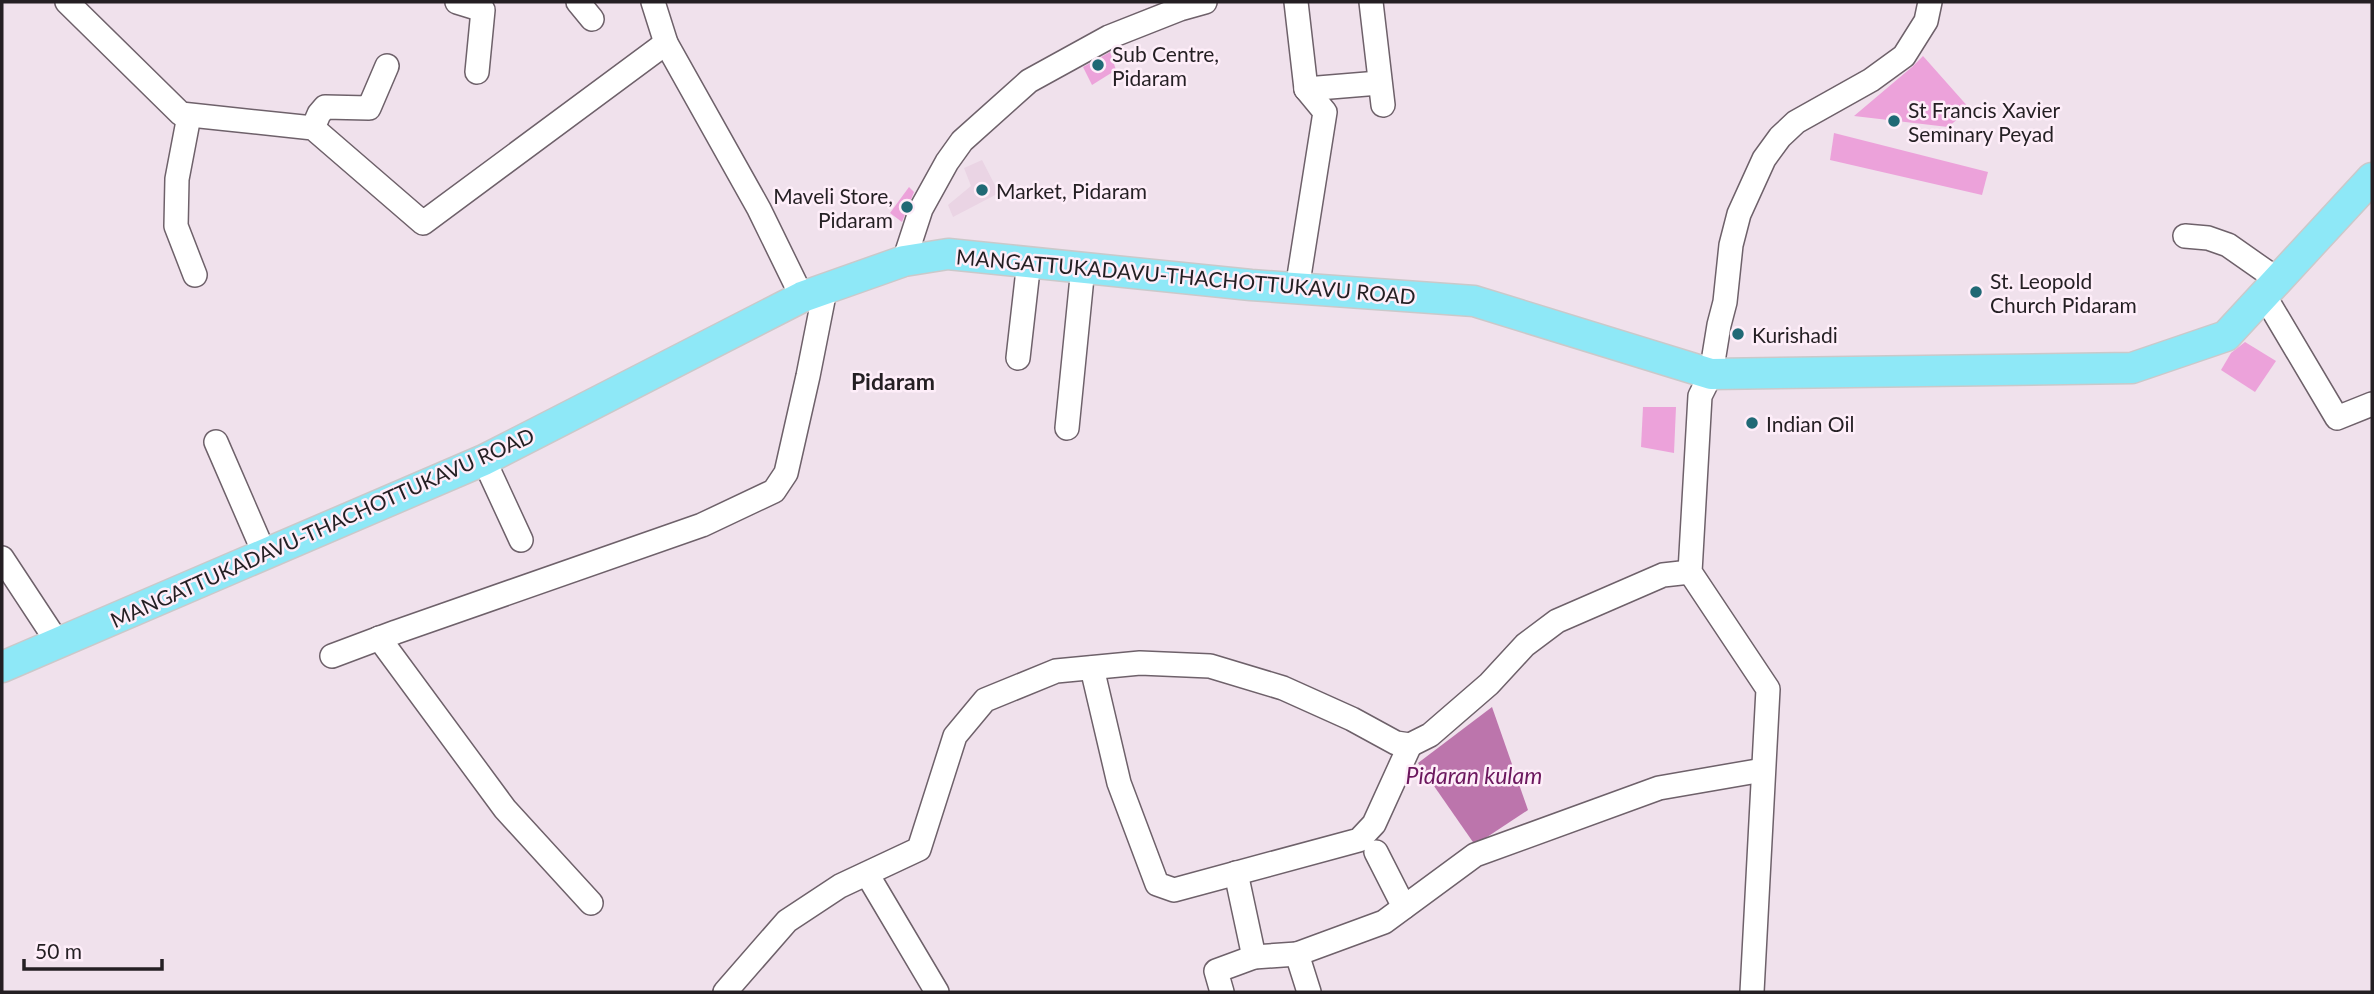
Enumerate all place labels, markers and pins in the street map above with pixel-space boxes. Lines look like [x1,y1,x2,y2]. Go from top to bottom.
place label: Sub Centre, Pidaram [1112,41,1219,90]
marker: Sub Centre, Pidaram [1090,57,1106,73]
place label: St Francis Xavier Seminary Peyad [1908,97,2061,146]
marker: St Francis Xavier Seminary Peyad [1886,113,1902,129]
place label: Market, Pidaram [996,178,1147,203]
marker: Market, Pidaram [974,182,990,198]
place label: Maveli Store, Pidaram [773,183,893,232]
marker: Maveli Store, Pidaram [899,199,915,215]
place label: St. Leopold Church Pidaram [1990,268,2137,317]
marker: St. Leopold Church Pidaram [1968,284,1984,300]
place label: Kurishadi [1752,322,1838,347]
marker: Kurishadi [1730,326,1746,342]
place label: Indian Oil [1766,411,1854,436]
marker: Indian Oil [1744,415,1760,431]

